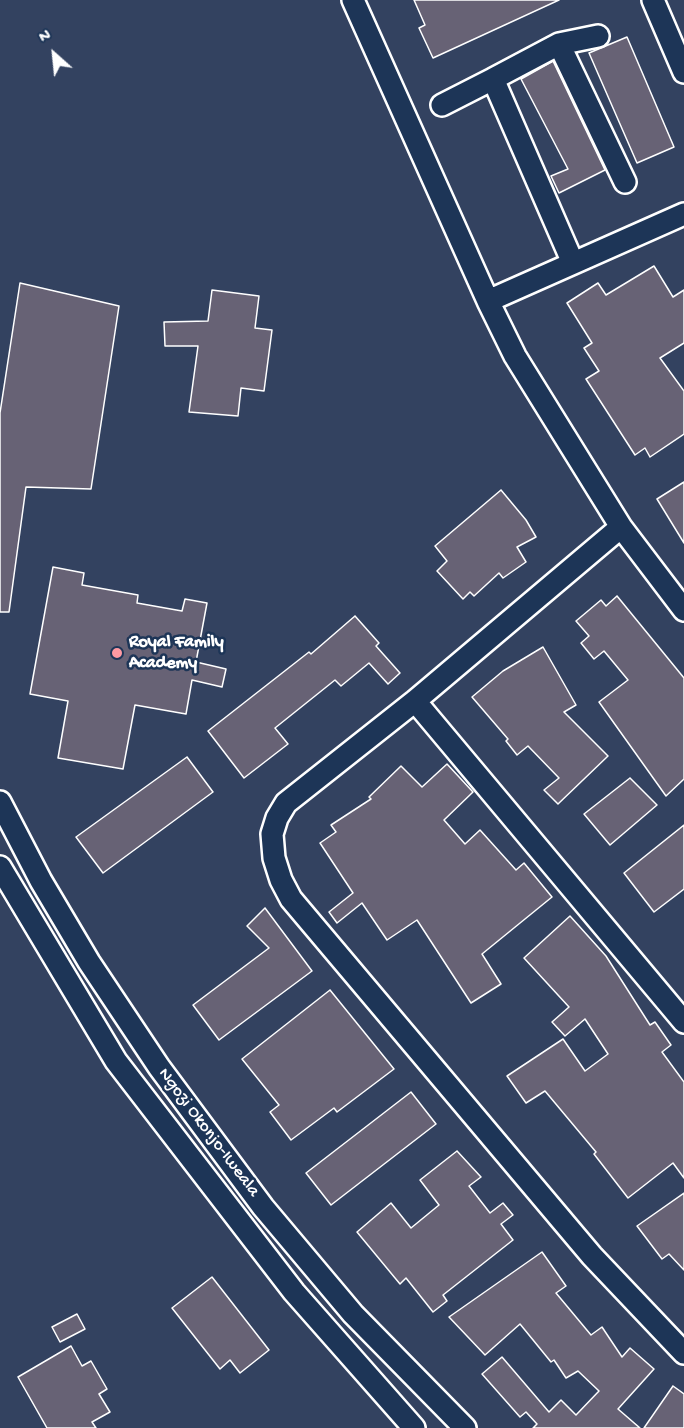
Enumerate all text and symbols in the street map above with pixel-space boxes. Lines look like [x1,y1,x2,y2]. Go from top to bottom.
north arrow [24,24,84,84]
text: N [37,27,55,48]
place label: Royal Family Academy [129,632,224,674]
marker: Royal Family Academy [110,646,124,660]
street label: Ngozi Okonjo-Iweala [152,1064,264,1202]

